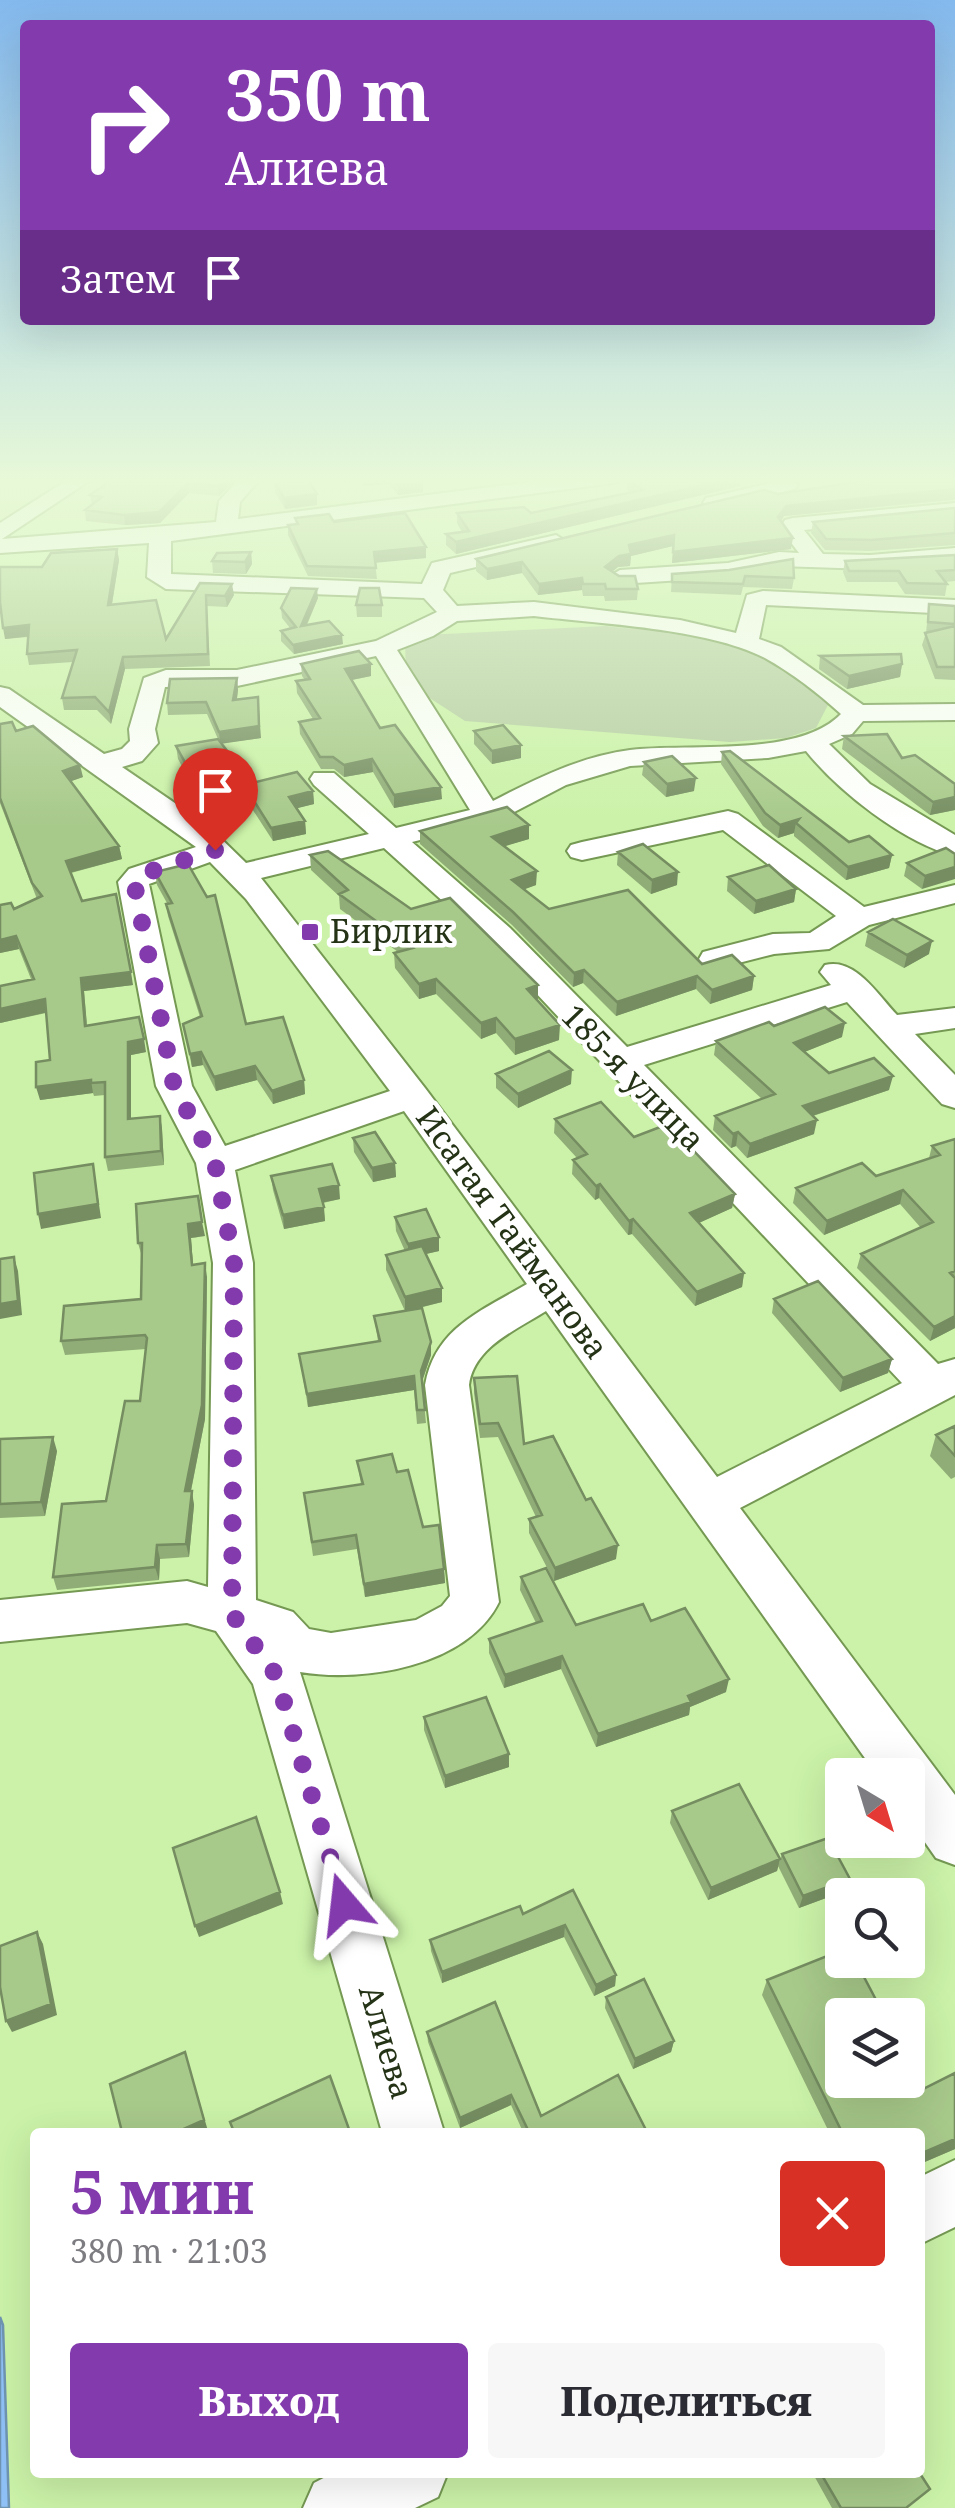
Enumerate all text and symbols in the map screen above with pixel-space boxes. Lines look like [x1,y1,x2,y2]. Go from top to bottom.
text: 350 m [225,46,431,142]
icon: right [60,60,190,190]
text: Алиева [225,137,389,198]
icon: arrive [196,250,251,305]
text: Затем [60,252,176,304]
pin [173,748,258,851]
icon: arrive [188,763,243,818]
place label: Бирлик [330,909,452,952]
marker: Бирлик [299,921,321,943]
street label: 185-я улица [553,994,715,1160]
street label: Исатая Тайманова [407,1097,619,1367]
north arrow [825,1758,925,1858]
map controls [825,1758,925,2098]
position arrow [292,1852,396,1956]
button: search [825,1878,925,1978]
street label: Алиева [350,1979,425,2104]
button: layers [825,1998,925,2098]
text: 5 мин [70,2150,254,2232]
button: close [780,2161,885,2266]
text: 380 m · 21:03 [70,2229,268,2272]
button: Выход [70,2343,468,2458]
button: Поделиться [488,2343,885,2458]

